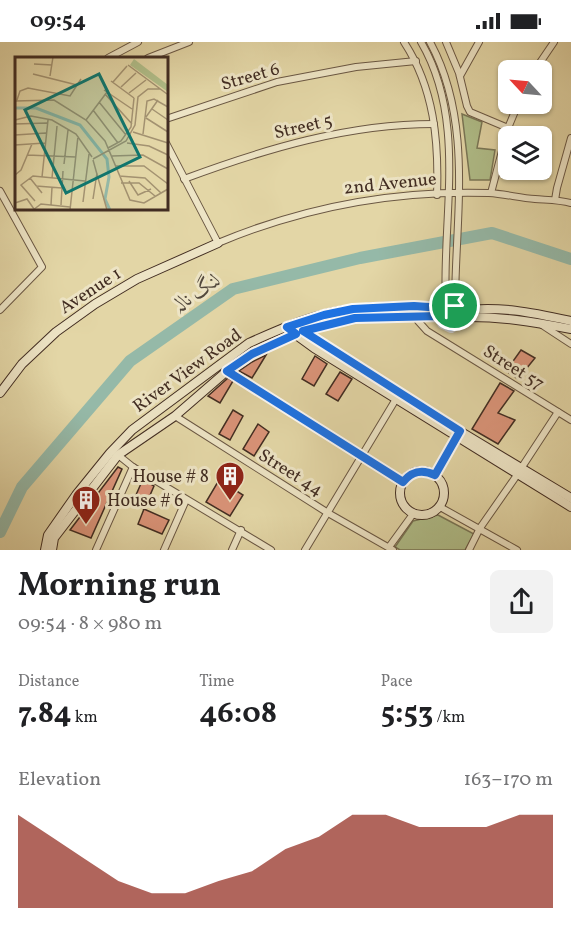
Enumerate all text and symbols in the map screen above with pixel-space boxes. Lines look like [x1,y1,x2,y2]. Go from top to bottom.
text: 09:54 [30,6,86,37]
inset map [15,57,168,210]
street label: Street 6 [218,57,283,98]
north arrow [498,60,552,114]
map controls [498,60,552,180]
street label: Street 5 [272,109,335,146]
button: layers [498,126,552,180]
street label: 2nd Avenue [343,167,438,202]
street label: Avenue 1 [55,262,127,321]
water label: لنگ نالہ [166,266,227,320]
pin [429,280,480,331]
icon: arrive [438,289,471,322]
street label: River View Road [128,323,247,419]
street label: Street 57 [478,340,549,397]
street label: Street 44 [253,444,327,503]
building icon: House # 8 [214,460,246,502]
place label: House # 8 [132,465,209,490]
building icon: House # 6 [70,484,102,526]
place label: House # 6 [107,489,183,514]
text: Morning run [18,564,221,610]
button: share [490,570,553,633]
text: 09:54 · 8 × 980 m [18,610,162,638]
text: Distance [18,671,79,693]
text: Time [199,671,234,693]
text: Pace [381,671,413,693]
text: 7.84 [18,693,72,735]
text: 46:08 [199,693,277,735]
text: 5:53 [381,693,433,735]
text: km [72,707,98,729]
text: /km [433,707,465,729]
text: Elevation [18,766,101,794]
text: 163–170 m [463,766,553,794]

